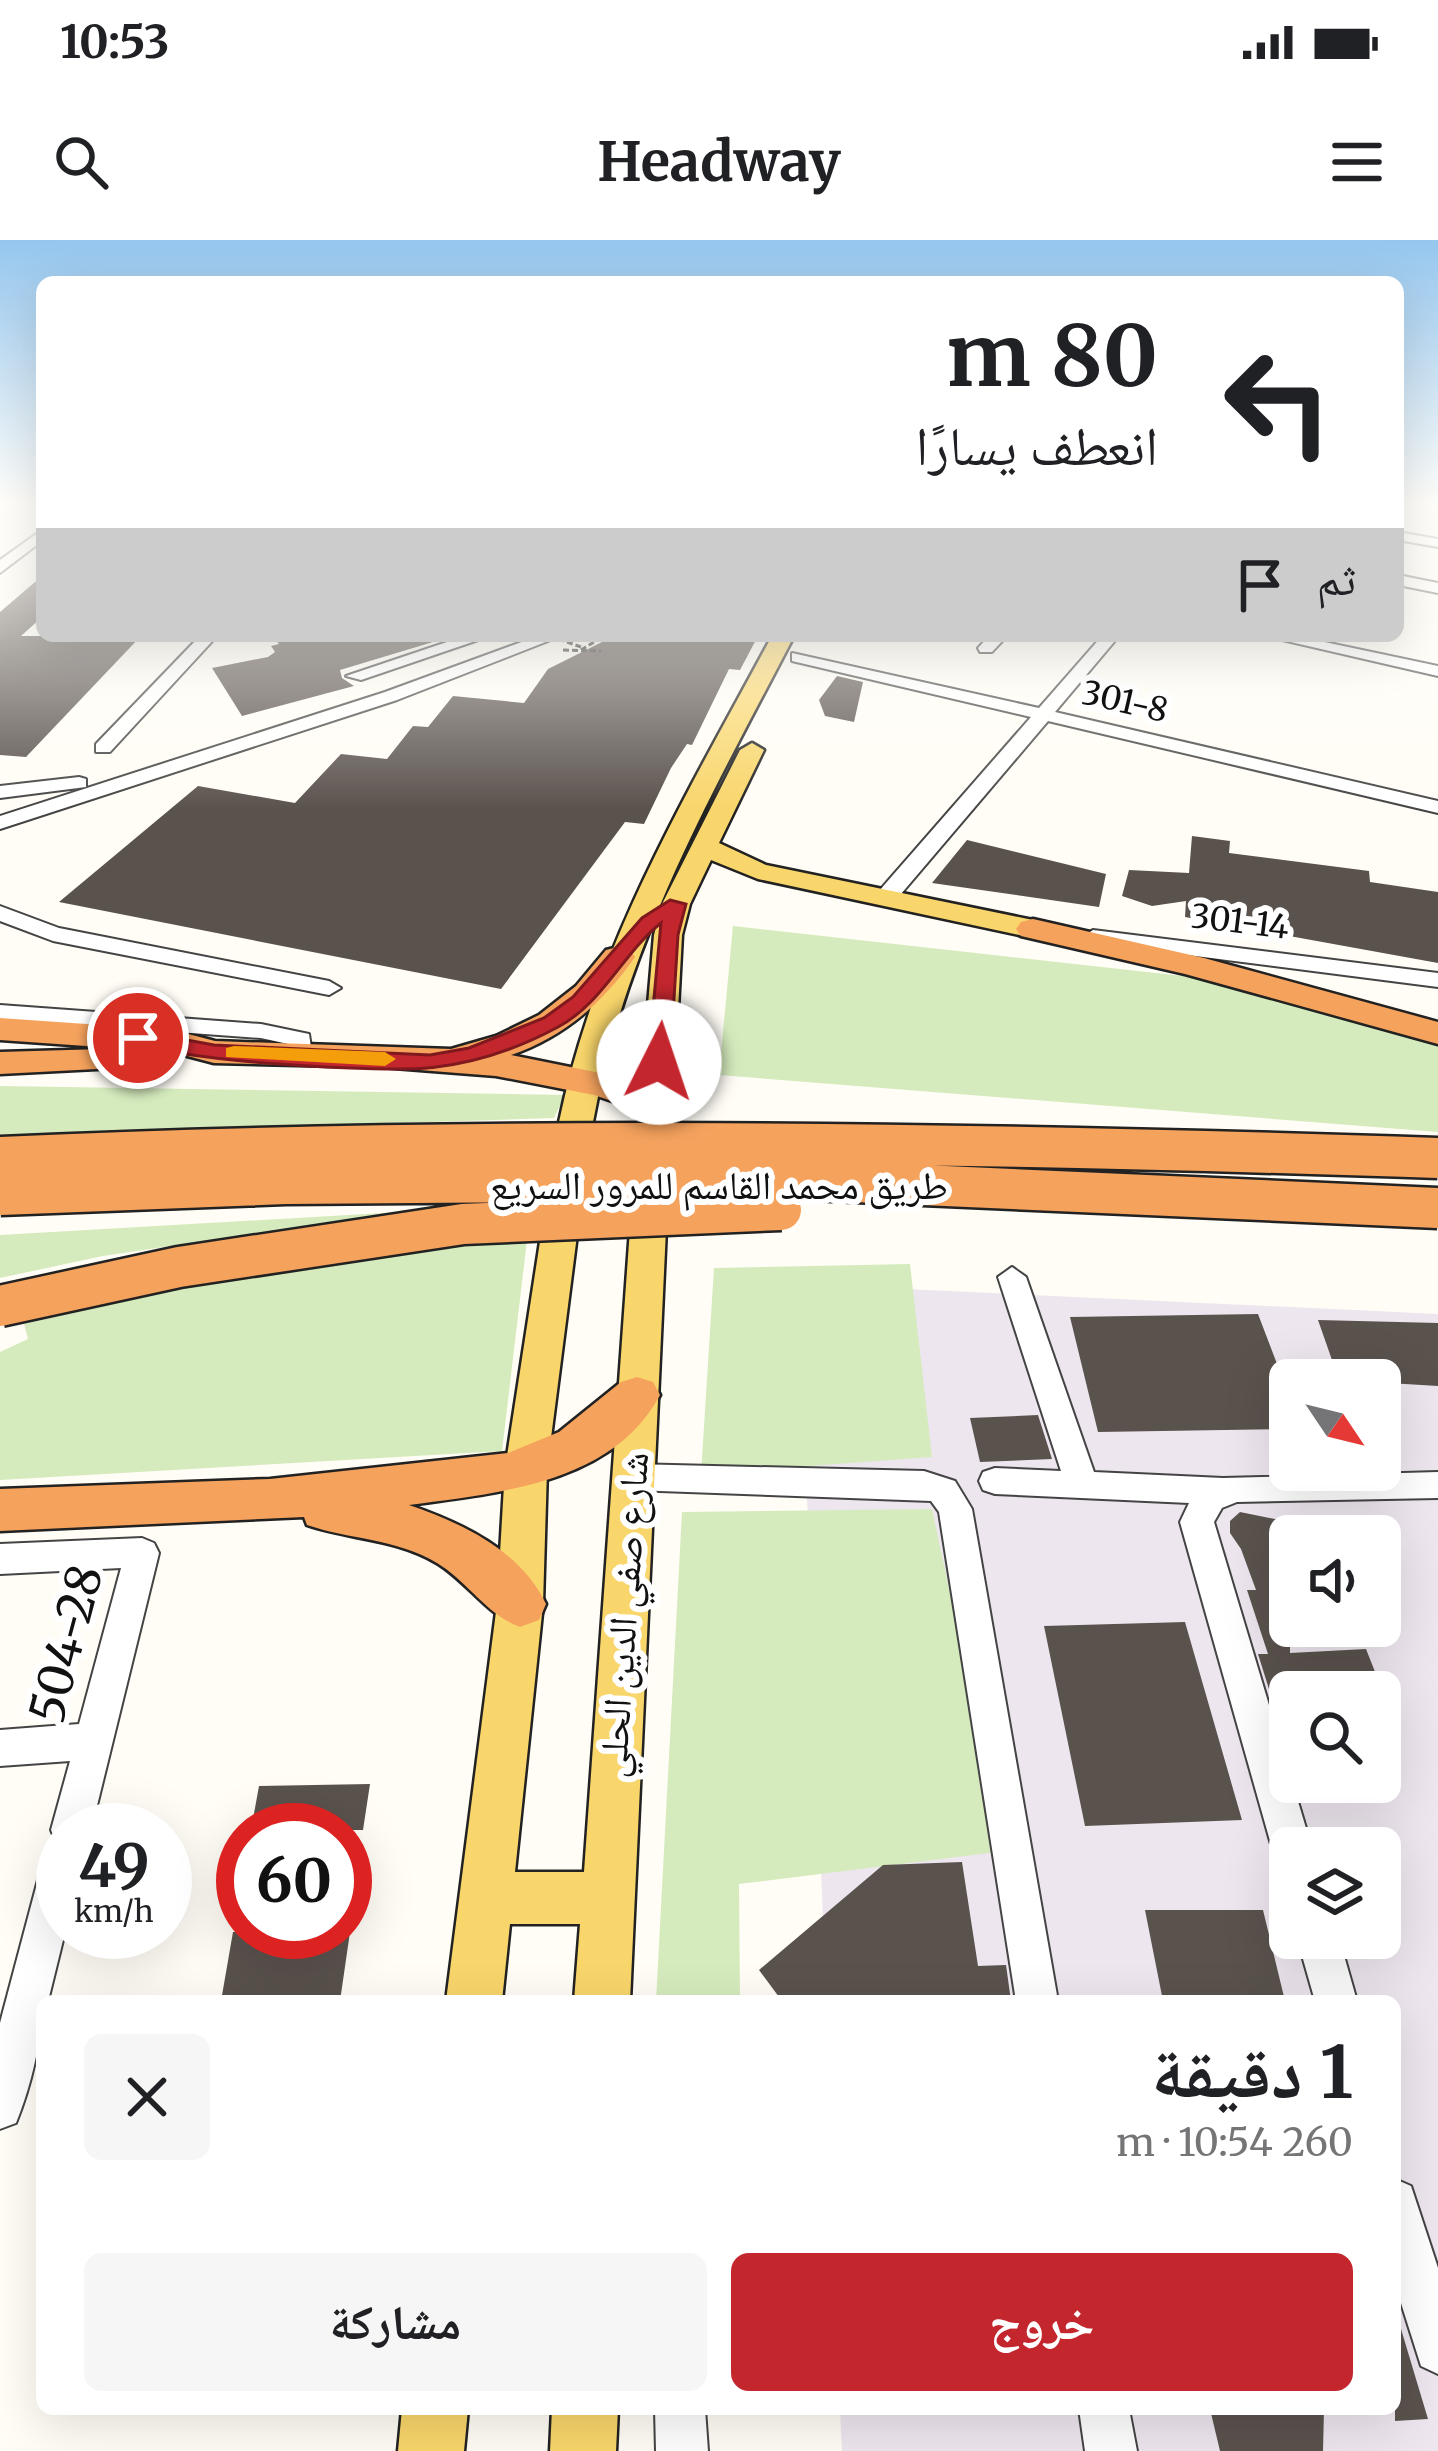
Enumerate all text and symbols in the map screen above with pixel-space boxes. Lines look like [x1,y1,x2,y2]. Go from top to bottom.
text: 10:53 [60,14,169,70]
text: Headway [597,128,841,196]
icon: search [48,129,114,195]
icon: menu [1324,129,1390,195]
text: 80 m [946,303,1158,409]
icon: left [1200,324,1356,480]
text: انعطف يسارًا [915,412,1158,480]
text: ثم [1317,551,1356,607]
icon: arrive [1227,552,1293,618]
street label: 301-8 [1078,672,1172,731]
street label: 301-14 [1189,895,1291,948]
pin [87,987,189,1089]
position arrow [596,999,722,1125]
icon: arrive [105,1005,171,1071]
street label: طريق محمد القاسم للمرور السريع [490,1161,948,1211]
north arrow [1269,1359,1401,1491]
map controls [1269,1359,1401,1959]
street label: شارع صفي الدين الحلي [588,1450,666,1780]
button: sound [1269,1515,1401,1647]
street label: 504-28 [16,1559,116,1729]
button: search [1269,1671,1401,1803]
speed limit sign: 60 [216,1803,372,1959]
button: layers [1269,1827,1401,1959]
text: 49 [78,1828,150,1903]
text: km/h [74,1892,154,1930]
text: 1 دقيقة [1151,2027,1353,2118]
button: close [84,2034,210,2160]
text: 260 m · 10:54 [1116,2118,1353,2167]
button: مشاركة [84,2253,707,2391]
button: خروج [731,2253,1353,2391]

